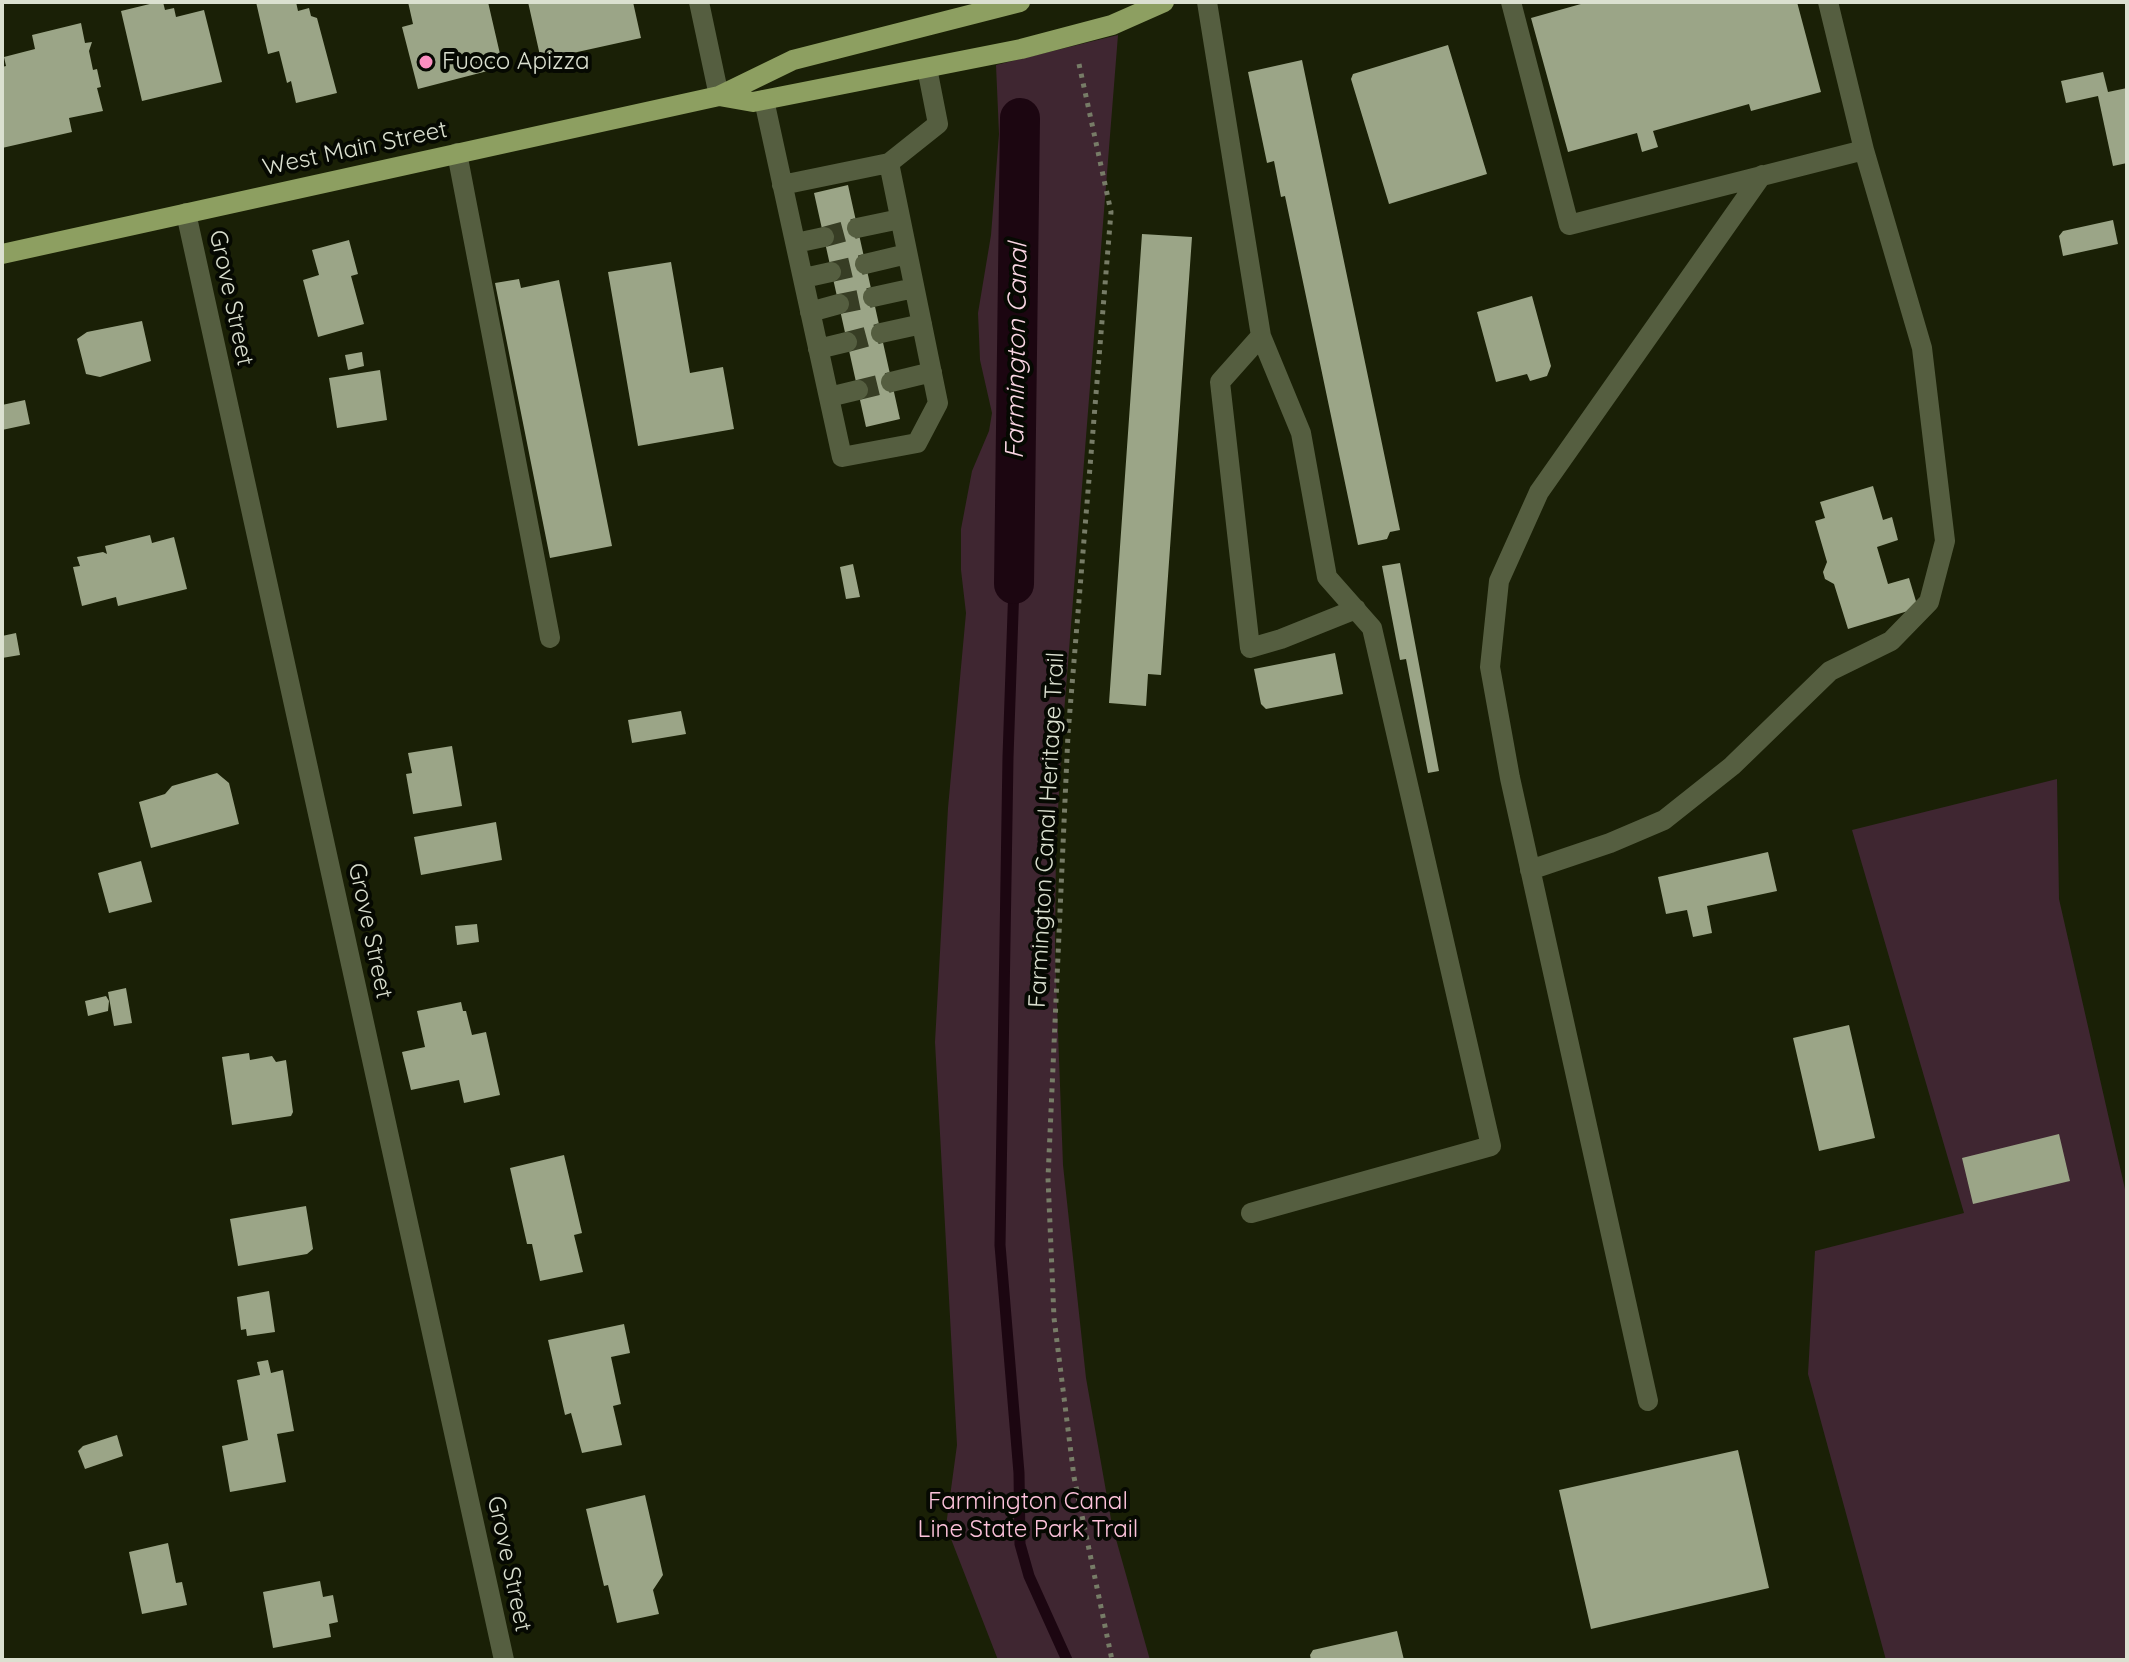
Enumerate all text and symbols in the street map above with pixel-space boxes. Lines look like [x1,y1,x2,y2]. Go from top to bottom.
place label: Fuoco Apizza [442,48,590,76]
marker: Fuoco Apizza [417,53,435,71]
street label: West Main Street [260,115,450,183]
street label: Grove Street [203,227,259,369]
water label: Farmington Canal [1000,242,1034,460]
street label: Farmington Canal Heritage Trail [1023,651,1071,1009]
street label: Grove Street [342,860,398,1002]
park label: Farmington Canal Line State Park Trail [918,1488,1138,1544]
street label: Grove Street [481,1493,537,1635]

